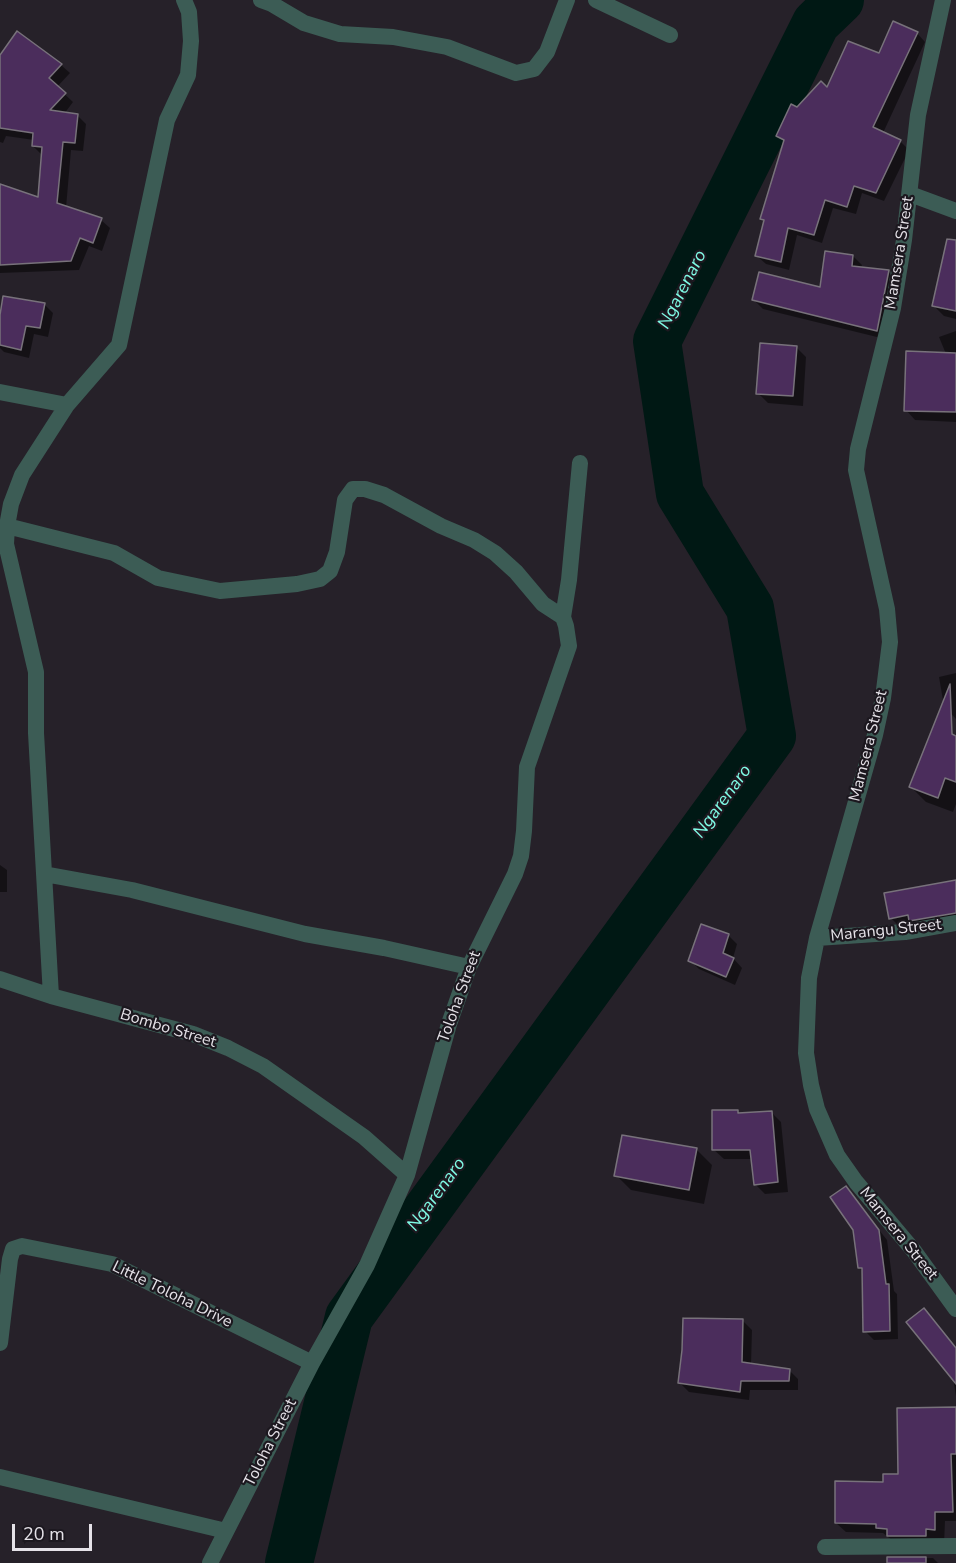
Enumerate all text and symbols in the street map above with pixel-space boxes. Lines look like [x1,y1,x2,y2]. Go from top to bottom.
street label: Mamsera Street [882,195,918,311]
water label: Ngarenaro [654,247,712,333]
street label: Mamsera Street [846,688,892,804]
water label: Ngarenaro [689,761,757,843]
street label: Marangu Street [830,916,942,946]
street label: Toloha Street [435,949,485,1045]
street label: Bombo Street [118,1005,218,1053]
water label: Ngarenaro [403,1154,471,1236]
street label: Mamsera Street [855,1184,941,1284]
street label: Little Toloha Drive [109,1258,235,1332]
street label: Toloha Street [241,1396,301,1490]
scale bar [15,1512,94,1550]
text: 20 m [23,1522,65,1546]

